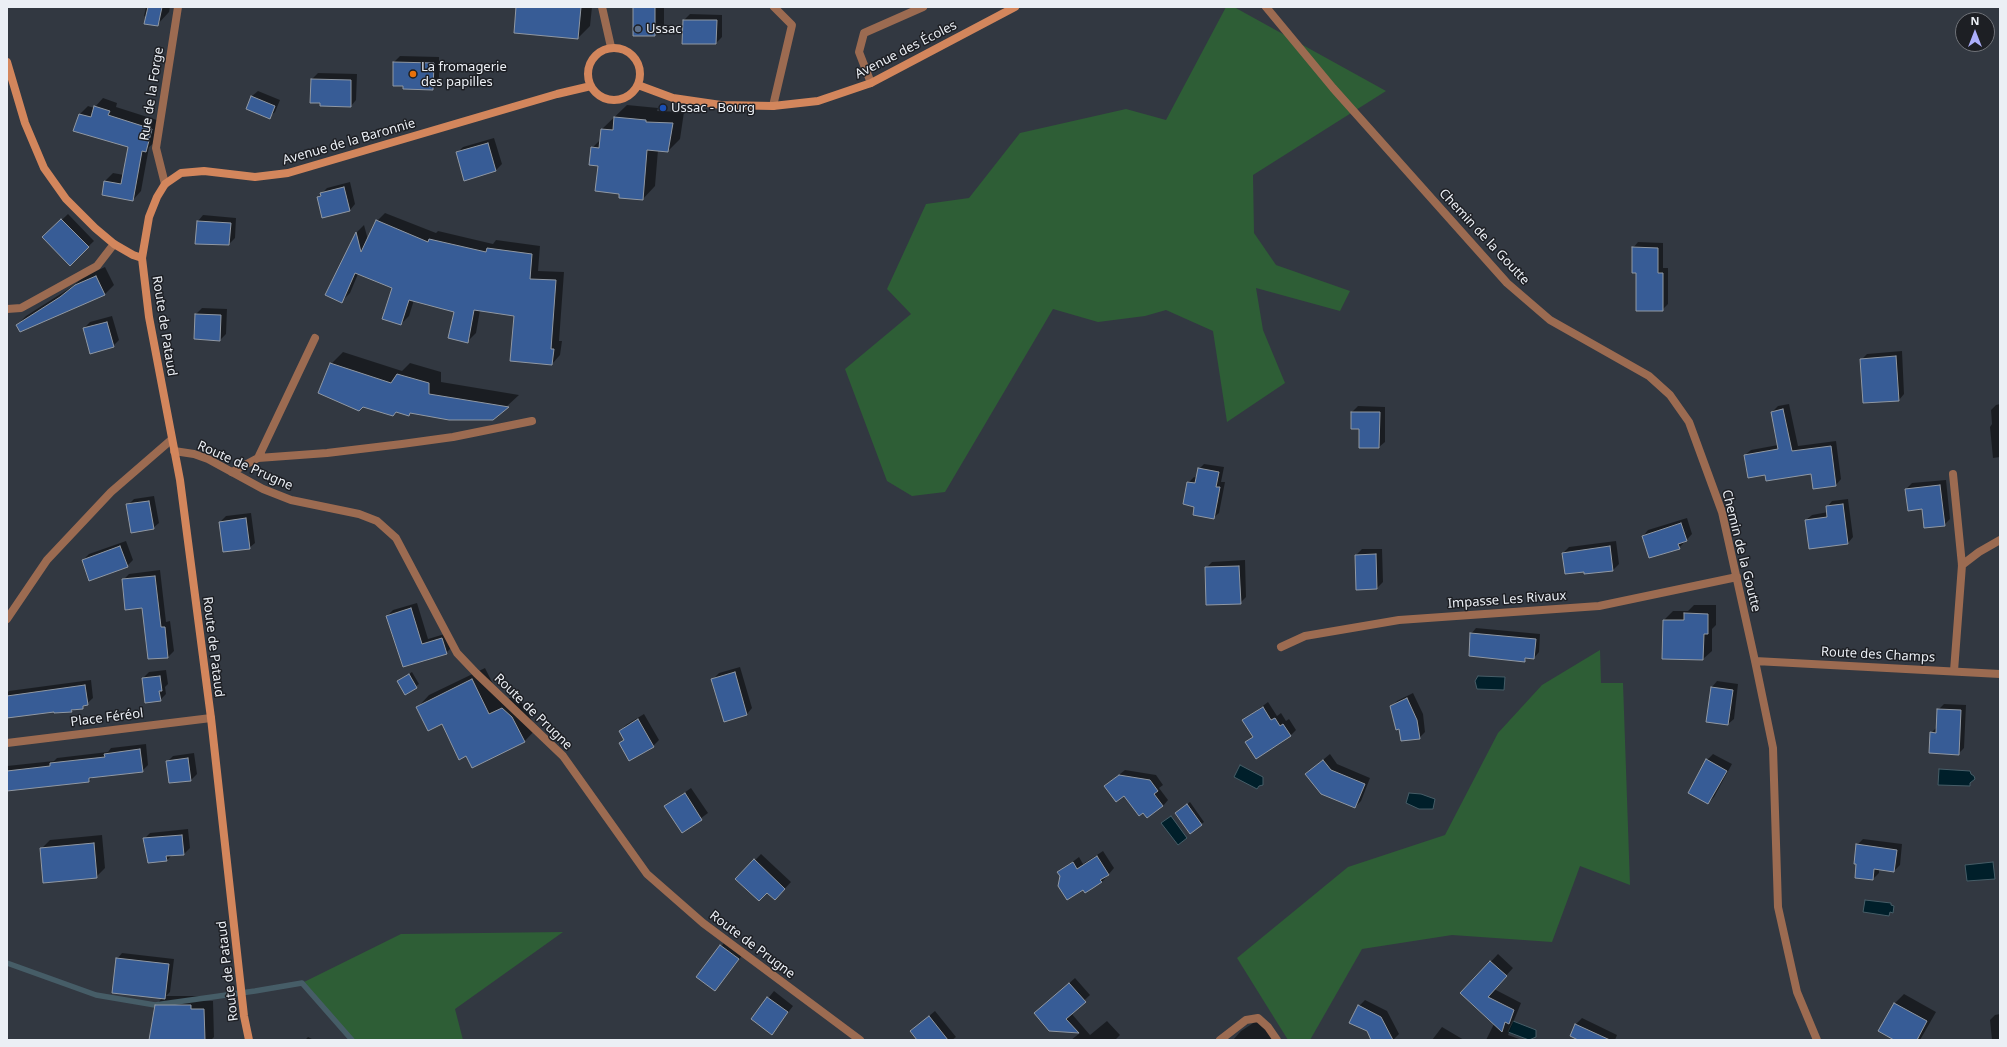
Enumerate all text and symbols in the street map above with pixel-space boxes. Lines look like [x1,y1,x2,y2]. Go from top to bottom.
north arrow [1955,12,1995,52]
text: N [1971,13,1979,28]
street label: Avenue des Écoles [852,18,960,82]
place label: Ussac [646,21,681,37]
marker: Ussac [633,24,643,34]
street label: Rue de la Forge [137,46,167,142]
place label: La fromagerie des papilles [421,59,507,90]
marker: La fromagerie des papilles [408,69,418,79]
place label: Ussac - Bourg [671,100,755,116]
marker: Ussac - Bourg [658,103,668,113]
street label: Avenue de la Baronnie [281,116,417,168]
street label: Chemin de la Goutte [1436,186,1532,288]
street label: Route de Pataud [148,275,180,377]
street label: Route de Prugne [195,438,295,494]
street label: Chemin de la Goutte [1718,488,1764,614]
street label: Impasse Les Rivaux [1447,588,1567,612]
street label: Route de Pataud [199,596,227,698]
street label: Route des Champs [1821,644,1935,666]
street label: Route de Prugne [491,671,575,753]
street label: Place Féréol [70,706,144,730]
street label: Route de Prugne [706,908,798,982]
street label: Route de Pataud [214,920,242,1022]

